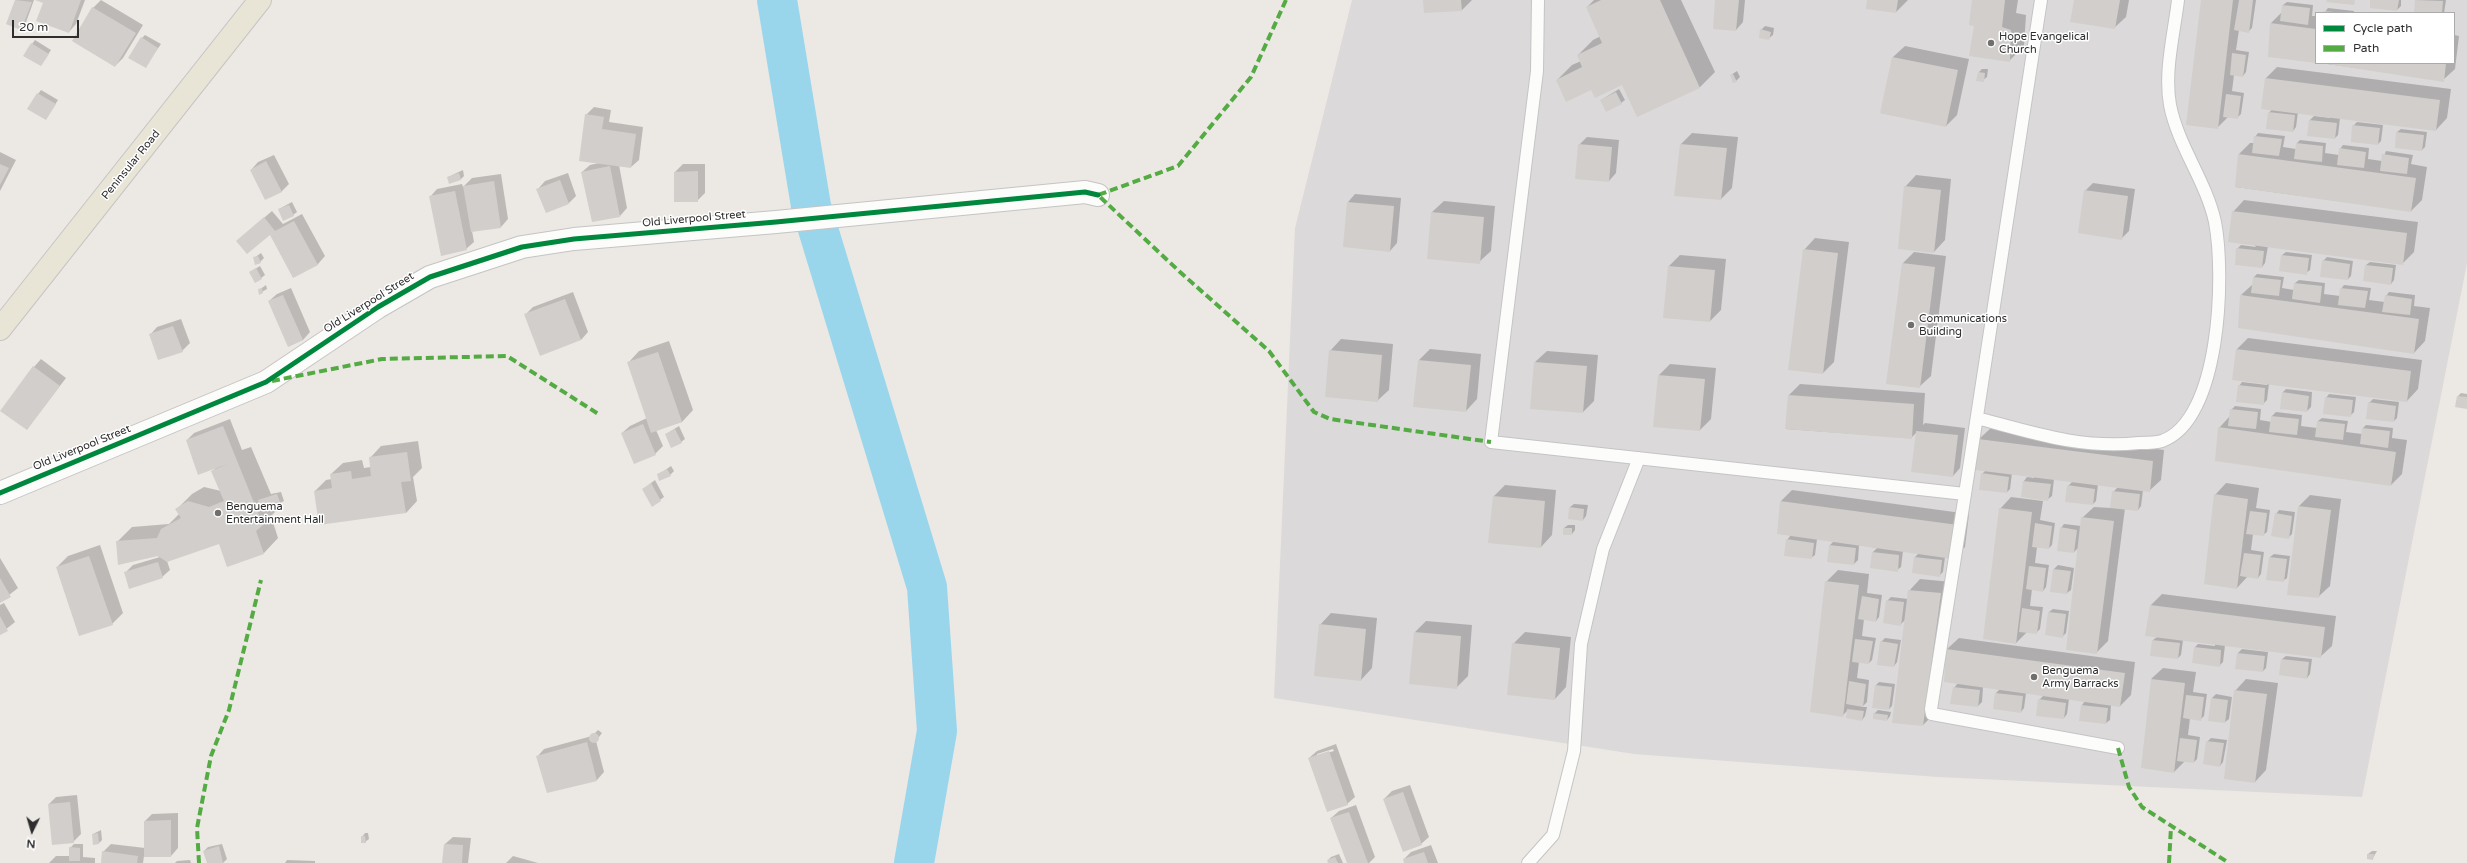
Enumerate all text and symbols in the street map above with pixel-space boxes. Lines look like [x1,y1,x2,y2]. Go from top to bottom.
scale bar [14,12,81,38]
legend [2315,12,2455,64]
text: 20 m [19,20,48,34]
text: Cycle path [2353,21,2412,35]
place label: Hope Evangelical Church [1999,30,2089,56]
marker: Hope Evangelical Church [1986,38,1996,48]
text: Path [2353,41,2379,55]
street label: Peninsular Road [99,128,163,202]
street label: Old Liverpool Street [642,208,746,230]
street label: Old Liverpool Street [321,270,417,336]
place label: Communications Building [1919,312,2007,338]
marker: Communications Building [1906,320,1916,330]
street label: Old Liverpool Street [31,422,133,474]
place label: Benguema Entertainment Hall [226,500,324,526]
marker: Benguema Entertainment Hall [213,508,223,518]
place label: Benguema Army Barracks [2042,664,2119,690]
marker: Benguema Army Barracks [2029,672,2039,682]
north arrow [12,811,52,851]
text: N [26,837,36,850]

